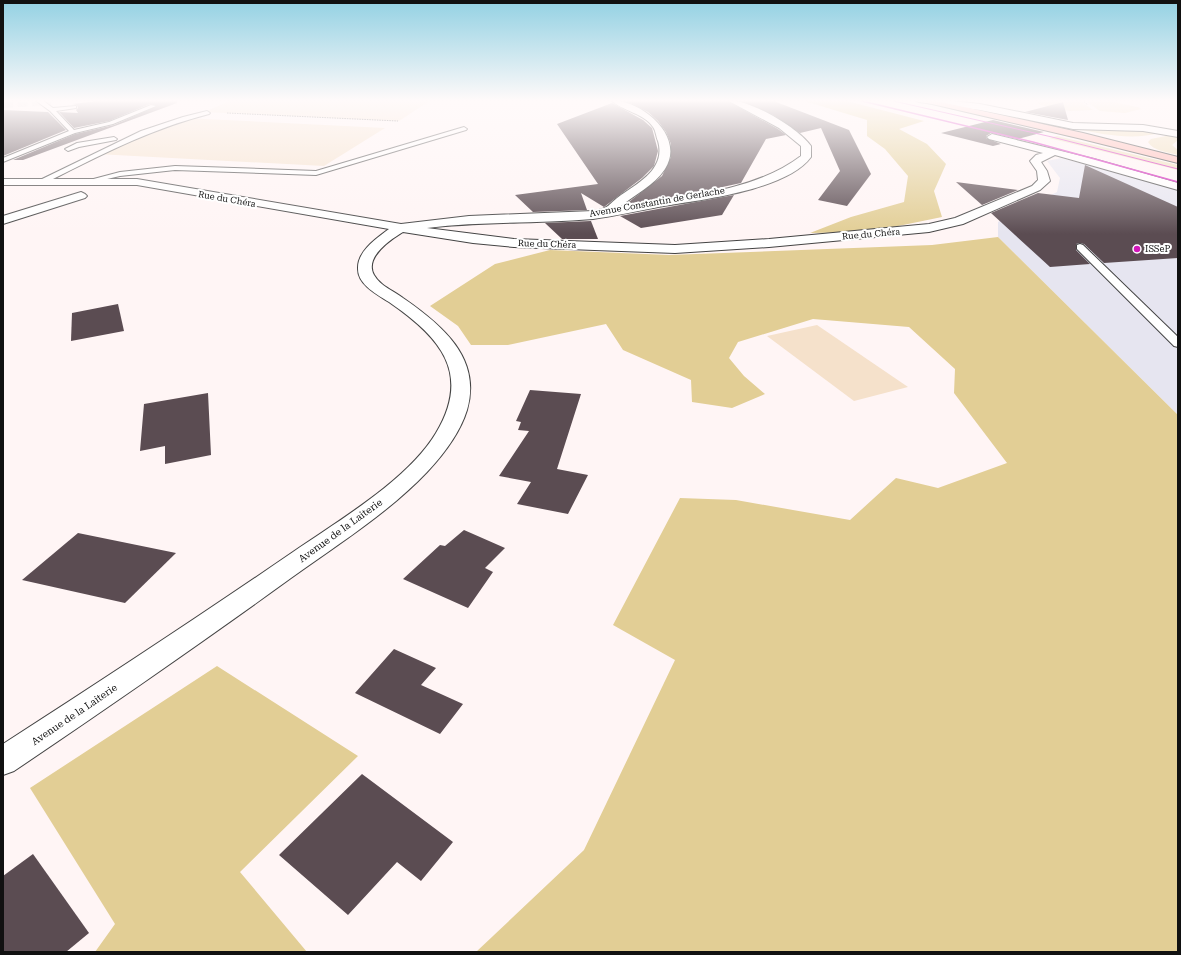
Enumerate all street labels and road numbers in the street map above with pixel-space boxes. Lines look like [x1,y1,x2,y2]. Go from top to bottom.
street label: Avenue Constantin de Gerlache [589,185,725,219]
street label: Rue du Chéra [197,189,257,209]
street label: Rue du Chéra [842,226,901,242]
street label: Rue du Chéra [518,238,576,250]
street label: Avenue de la Laiterie [296,496,385,564]
street label: Avenue de la Laiterie [29,681,119,747]

